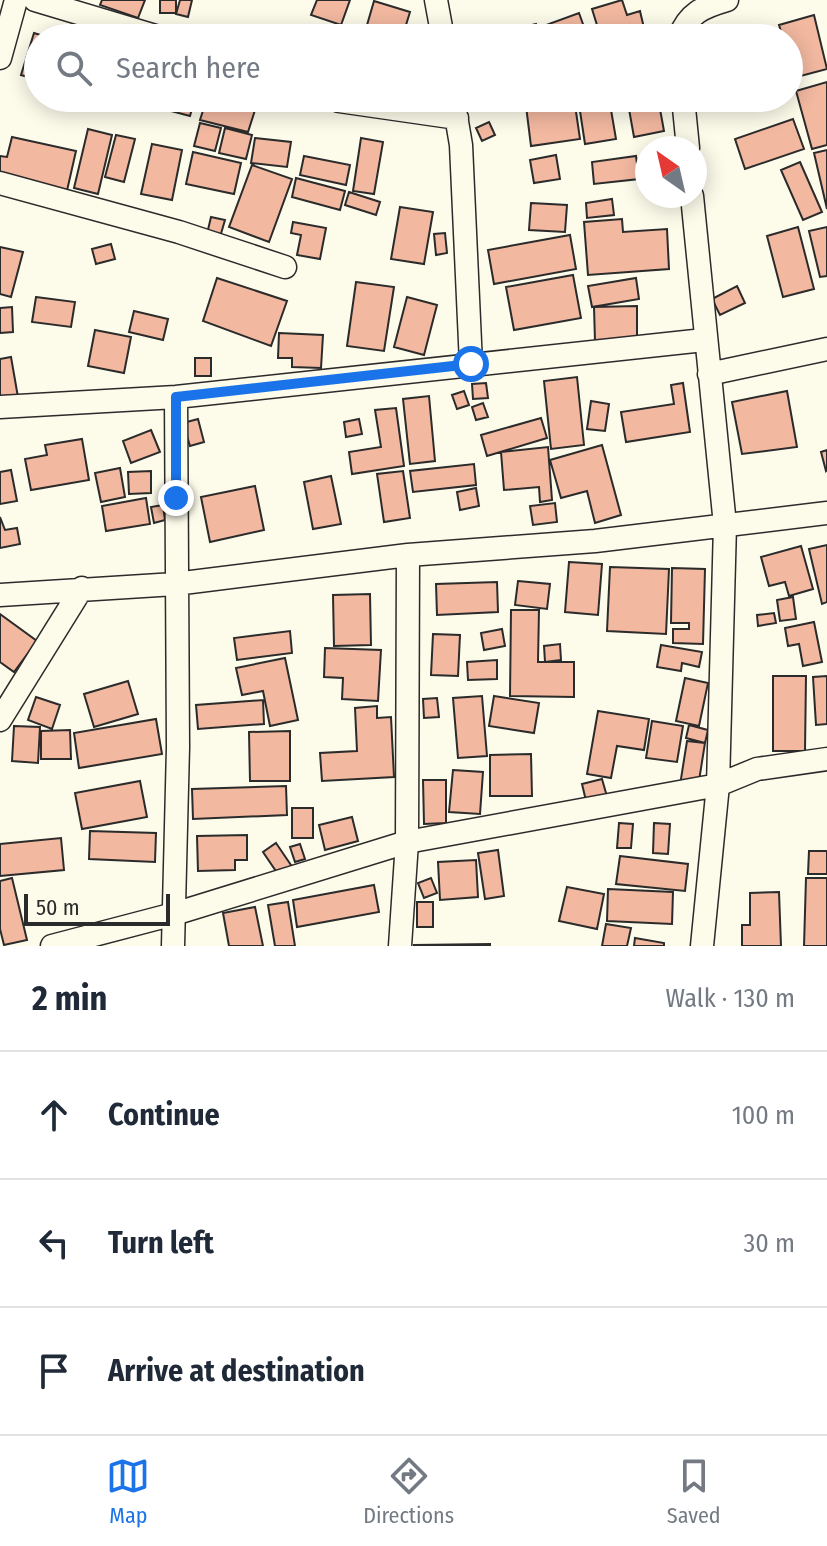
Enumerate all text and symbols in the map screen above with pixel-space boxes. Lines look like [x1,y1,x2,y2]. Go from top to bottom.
search box [24,24,803,112]
icon: search [52,46,96,90]
text: Search here [116,50,261,86]
north arrow [635,136,707,208]
route start [453,346,489,382]
route end [158,480,194,516]
scale bar [24,890,170,926]
text: 50 m [36,894,80,921]
text: 2 min [32,978,107,1019]
text: Walk · 130 m [666,983,795,1014]
icon: ahead [32,1093,76,1137]
text: Continue [108,1097,220,1133]
text: 100 m [732,1100,795,1131]
icon: left [32,1221,76,1265]
text: Turn left [108,1225,214,1261]
text: 30 m [744,1228,795,1259]
icon: arrive [32,1349,76,1393]
text: Arrive at destination [108,1353,365,1389]
tab: Map [106,1454,150,1529]
tab: Directions [363,1454,454,1529]
tab: Saved [667,1454,721,1529]

